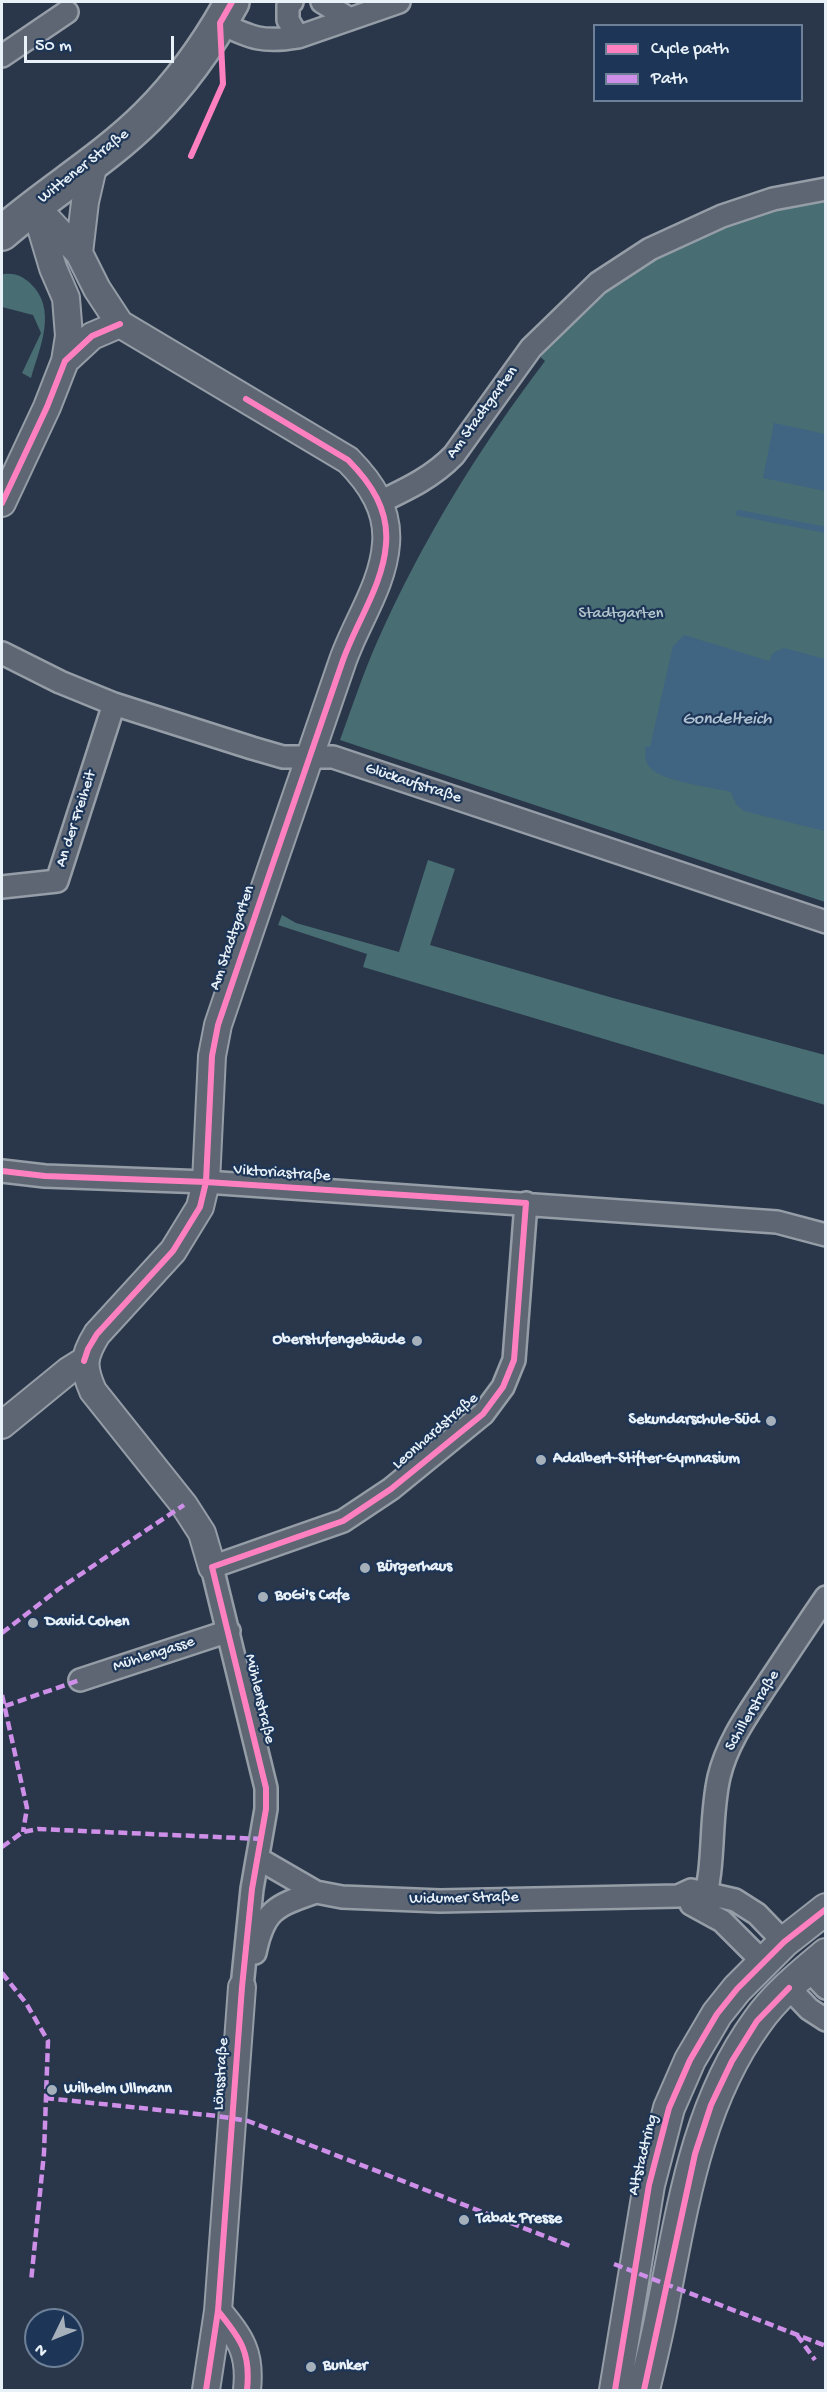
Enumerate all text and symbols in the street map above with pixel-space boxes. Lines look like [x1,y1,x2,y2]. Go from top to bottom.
scale bar [27,24,177,62]
legend [593,24,803,102]
text: 50 m [35,36,72,57]
text: Cycle path [651,39,729,60]
text: Path [651,69,688,90]
street label: Wittener Straße [35,126,133,208]
street label: Am Stadtgarten [443,363,523,463]
park label: Stadtgarten [579,605,663,625]
water label: Gondelteich [682,709,772,731]
street label: Glückaufstraße [363,759,463,809]
street label: An der Freiheit [52,768,102,870]
street label: Am Stadtgarten [206,883,260,993]
street label: Viktoriastraße [233,1161,331,1187]
place label: Oberstufengebäude [272,1331,405,1351]
marker: Oberstufengebäude [410,1334,424,1348]
street label: Leonhardstraße [389,1389,483,1475]
place label: Sekundarschule-Süd [629,1411,759,1431]
marker: Sekundarschule-Süd [764,1414,778,1428]
place label: Adalbert-Stifter-Gymnasium [553,1450,740,1470]
marker: Adalbert-Stifter-Gymnasium [534,1453,548,1467]
place label: Bürgerhaus [377,1558,452,1578]
marker: Bürgerhaus [358,1561,372,1575]
place label: BoGi's Cafe [275,1587,350,1607]
marker: BoGi's Cafe [256,1590,270,1604]
place label: David Cohen [45,1613,129,1633]
marker: David Cohen [26,1616,40,1630]
street label: Mühlengasse [111,1633,197,1677]
street label: Mühlenstraße [239,1652,279,1746]
street label: Schillerstraße [721,1667,785,1755]
street label: Widumer Straße [409,1888,519,1910]
street label: Lönsstraße [210,2037,234,2111]
place label: Wilhelm Ullmann [64,2080,172,2100]
marker: Wilhelm Ullmann [45,2083,59,2097]
street label: Altstadtring [625,2113,663,2197]
place label: Tabak Presse [476,2210,562,2230]
marker: Tabak Presse [457,2213,471,2227]
north arrow [24,2308,84,2368]
text: N [31,2339,52,2360]
place label: Bunker [323,2357,367,2377]
marker: Bunker [304,2360,318,2374]

